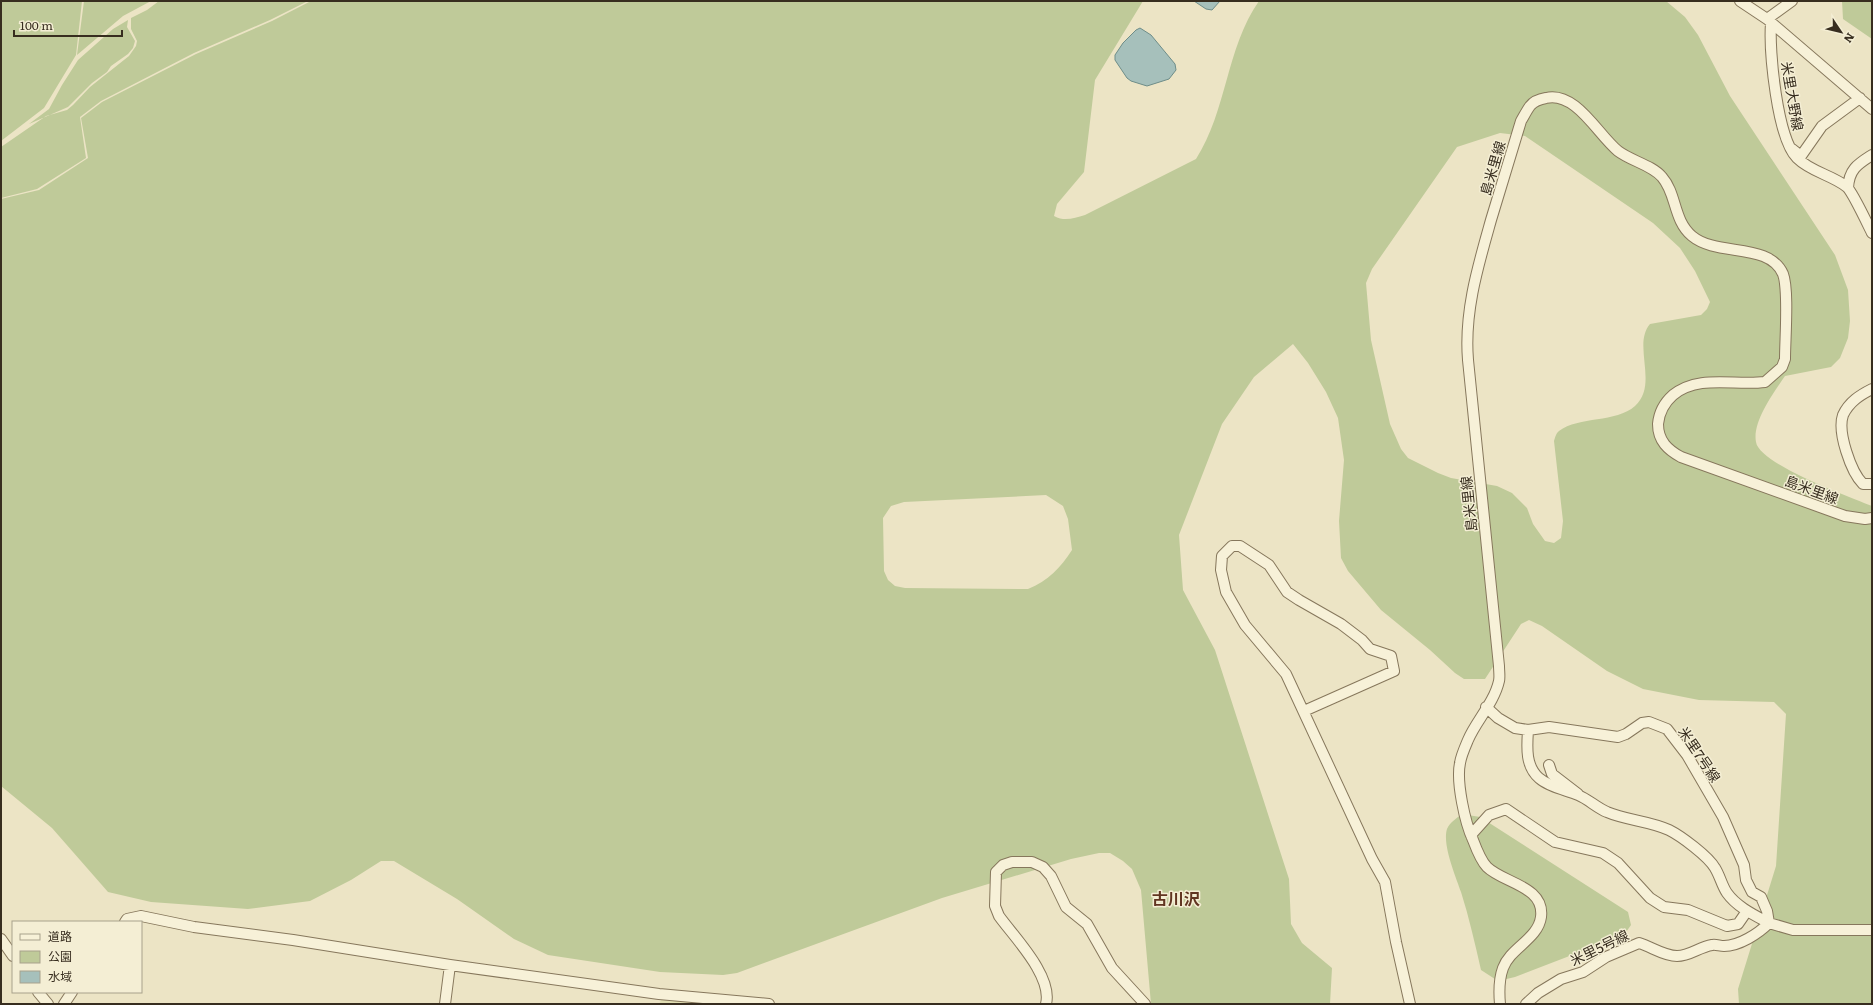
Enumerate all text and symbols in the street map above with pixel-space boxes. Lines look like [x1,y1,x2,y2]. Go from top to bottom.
scale bar [14,12,122,38]
north arrow [1821,12,1861,52]
text: 100 m [20,16,53,34]
text: N [1841,30,1859,47]
street label: 米里大野線 [1777,60,1809,132]
street label: 島米里線 [1475,138,1509,198]
street label: 島米里線 [1782,470,1842,508]
street label: 島米里線 [1455,475,1481,533]
street label: 米里7号線 [1674,722,1726,786]
district label: 古川沢 [1152,886,1200,910]
legend [12,921,142,993]
street label: 米里5号線 [1566,924,1632,970]
text: 道路 [48,927,72,945]
text: 公園 [48,947,72,965]
text: 水域 [48,967,72,985]

